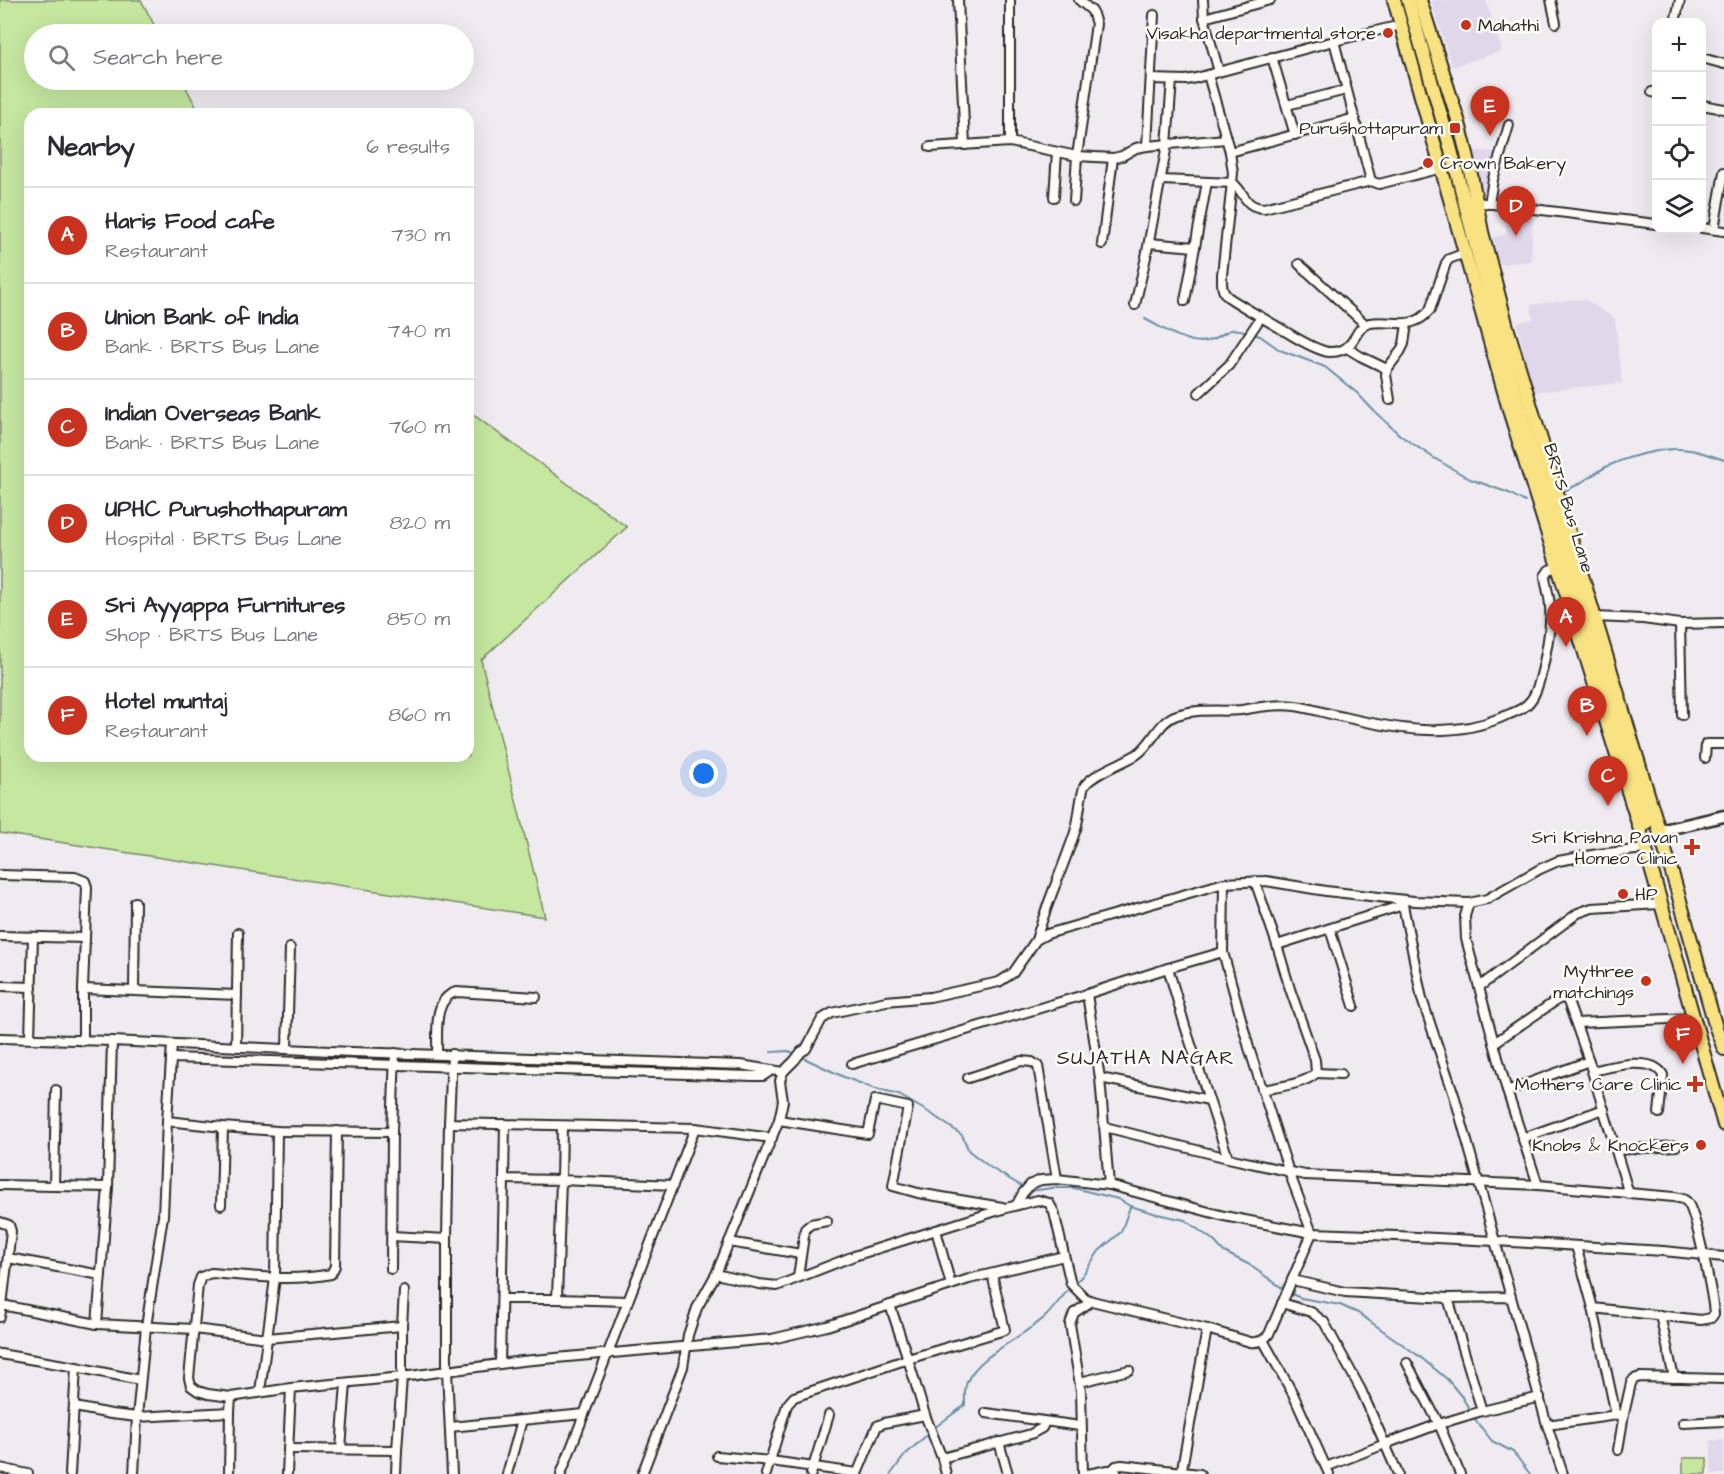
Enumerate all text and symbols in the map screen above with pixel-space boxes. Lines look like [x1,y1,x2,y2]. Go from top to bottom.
place label: Mahathi [1478,13,1539,38]
marker: Mahathi [1459,18,1473,32]
map controls [1652,18,1706,234]
button: + [1652,18,1706,72]
place label: Visakha departmental store [1147,21,1376,46]
search box [24,24,474,90]
marker: Visakha departmental store [1381,26,1395,40]
icon: search [45,41,78,74]
text: Search here [93,42,223,73]
button: − [1652,72,1706,126]
pin: E [1470,86,1510,136]
place label: Purushottapuram [1299,116,1443,141]
marker: Purushottapuram [1448,121,1462,135]
button: locate [1652,126,1706,180]
text: Nearby [48,129,135,165]
text: 6 results [366,133,450,161]
place label: Crown Bakery [1440,151,1566,177]
marker: Crown Bakery [1421,156,1435,170]
button: layers [1652,180,1706,234]
pin: D [1496,186,1536,236]
text: Haris Food cafe [105,206,275,237]
text: A [61,221,74,249]
text: 730 m [391,221,450,249]
text: Restaurant [105,237,208,265]
text: Union Bank of India [105,302,298,333]
text: B [60,317,75,345]
text: 740 m [388,317,450,345]
text: Bank · BRTS Bus Lane [105,333,320,361]
text: Indian Overseas Bank [105,398,320,429]
text: C [60,413,75,441]
text: 760 m [389,413,450,441]
text: Bank · BRTS Bus Lane [105,429,320,457]
street label: BRTS Bus Lane [1537,440,1600,576]
text: UPHC Purushothapuram [105,494,347,525]
text: D [61,509,74,537]
text: 820 m [389,509,450,537]
text: Hospital · BRTS Bus Lane [105,525,342,553]
text: Sri Ayyappa Furnitures [105,590,345,621]
pin: A [1546,598,1586,647]
text: E [62,605,73,633]
text: 850 m [387,605,450,633]
text: Shop · BRTS Bus Lane [105,621,318,649]
text: Hotel muntaj [105,686,227,717]
pin: B [1568,686,1606,736]
text: F [61,701,74,729]
text: 860 m [388,701,450,729]
text: Restaurant [105,717,208,745]
pin: C [1588,756,1628,806]
your location [689,759,718,788]
place label: Sri Krishna Pavan Homeo Clinic [1532,825,1678,871]
marker: Sri Krishna Pavan Homeo Clinic [1683,838,1701,856]
place label: HP [1635,882,1658,907]
marker: HP [1616,887,1630,901]
place label: Mythree matchings [1553,959,1634,1006]
marker: Mythree matchings [1639,974,1653,988]
pin: F [1664,1014,1702,1064]
district label: SUJATHA NAGAR [1057,1044,1235,1072]
place label: Mothers Care Clinic [1515,1072,1682,1097]
marker: Mothers Care Clinic [1686,1075,1704,1093]
place label: Knobs & Knockers [1532,1133,1689,1158]
marker: Knobs & Knockers [1694,1138,1708,1152]

